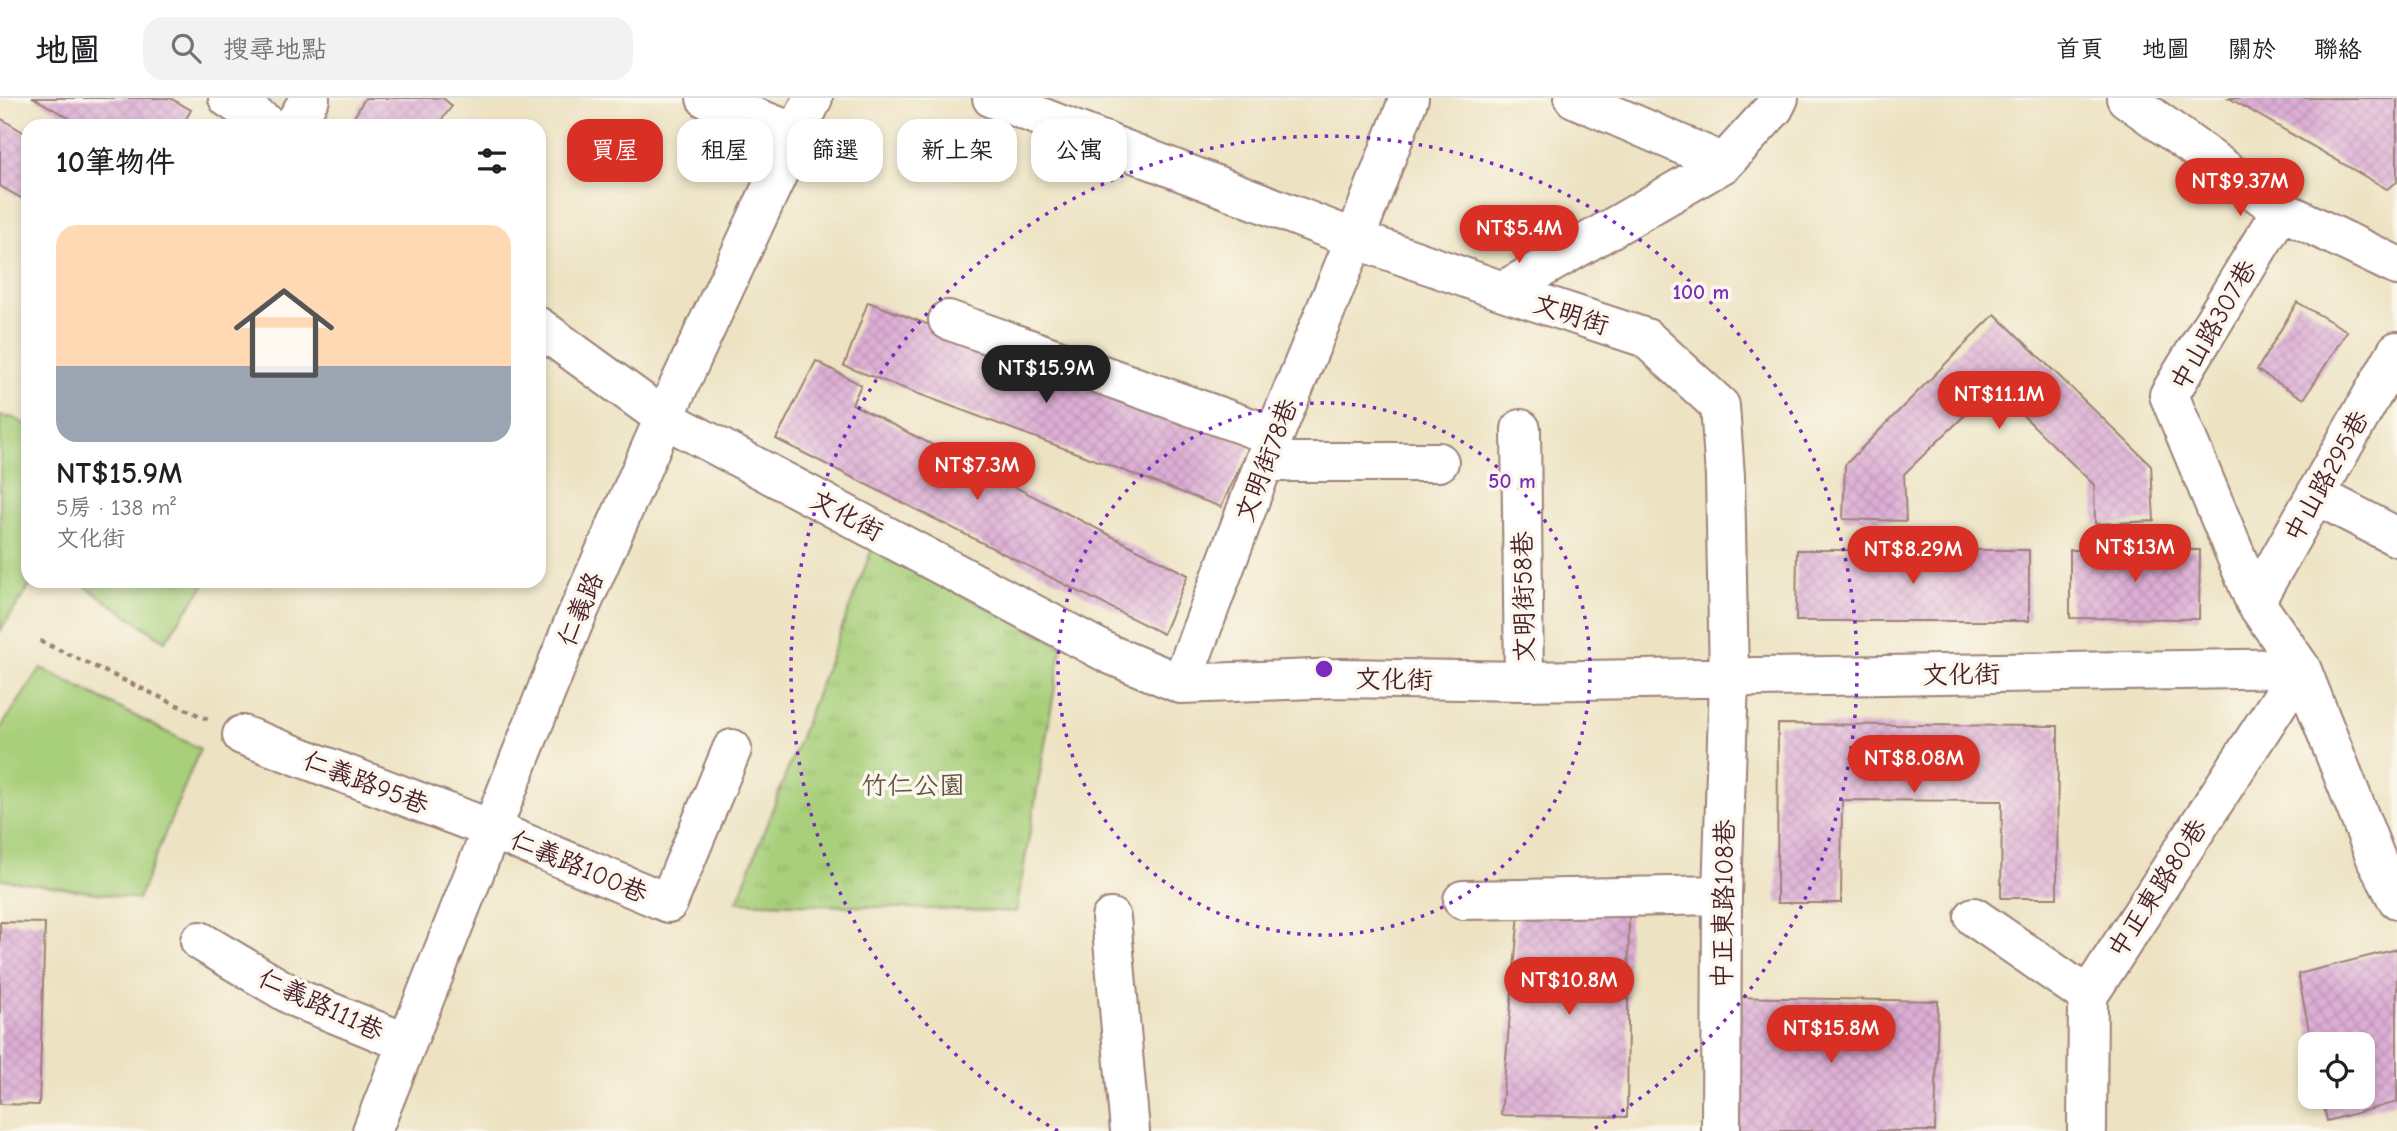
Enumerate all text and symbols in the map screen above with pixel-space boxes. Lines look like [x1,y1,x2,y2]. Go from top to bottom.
search box [143,17,633,80]
icon: search [167,29,205,67]
text: 地圖 [35,31,101,69]
text: 搜尋地點 [223,35,327,65]
text: 首頁 [2056,35,2104,63]
text: 地圖 [2142,35,2190,63]
text: 關於 [2228,35,2276,63]
text: 聯絡 [2314,35,2362,63]
chip: 買屋 [567,119,663,182]
chip: 租屋 [677,119,773,182]
chip: 篩選 [787,119,883,182]
chip: 新上架 [897,119,1017,182]
chip: 公寓 [1031,119,1127,182]
icon: filters [473,142,511,180]
text: 10筆物件 [56,145,175,180]
pin: NT$9.37M [2168,158,2312,218]
text: NT$9.37M [2191,167,2289,194]
pin: NT$5.4M [1454,206,1584,265]
text: NT$5.4M [1476,214,1562,241]
street label: 中山路307巷 [2165,255,2263,396]
icon: home [221,270,347,396]
text: 100 m [1673,280,1729,304]
street label: 文明街 [1529,289,1612,341]
pin: NT$15.9M [974,345,1118,405]
text: NT$15.9M [998,354,1094,381]
pin: NT$11.1M [1927,372,2071,431]
text: NT$11.1M [1954,380,2044,407]
street label: 文明街78巷 [1230,395,1304,526]
street label: 中山路295巷 [2278,406,2375,547]
pin: NT$7.3M [912,442,1042,502]
text: NT$7.3M [934,451,1020,478]
text: NT$15.9M [56,456,182,491]
text: 50 m [1488,469,1536,493]
street label: 文化街 [805,484,888,547]
text: 5房 · 138 m² [56,494,176,521]
pin: NT$13M [2078,524,2192,584]
text: 文化街 [56,525,125,552]
pin: NT$8.29M [1841,526,1985,586]
street label: 文明街58巷 [1508,531,1540,663]
text: NT$13M [2095,533,2175,560]
text: NT$8.29M [1864,535,1962,562]
street label: 仁義路 [552,568,610,651]
centre of rings [1312,657,1336,681]
street label: 文化街 [1922,659,2000,691]
street label: 文化街 [1355,664,1433,696]
pin: NT$8.08M [1842,736,1986,795]
text: NT$8.08M [1864,744,1964,771]
street label: 仁義路95巷 [299,745,433,821]
park label: 竹仁公園 [861,771,965,801]
street label: 中正東路80巷 [2102,814,2214,963]
street label: 中正東路108巷 [1708,819,1740,989]
street label: 仁義路100巷 [506,825,652,909]
pin: NT$10.8M [1497,958,1641,1017]
street label: 仁義路111巷 [253,963,388,1047]
text: NT$10.8M [1520,966,1618,993]
pin: NT$15.8M [1759,1006,1903,1065]
text: NT$15.8M [1783,1014,1879,1041]
map controls [2298,1032,2375,1109]
button: locate [2298,1032,2375,1109]

